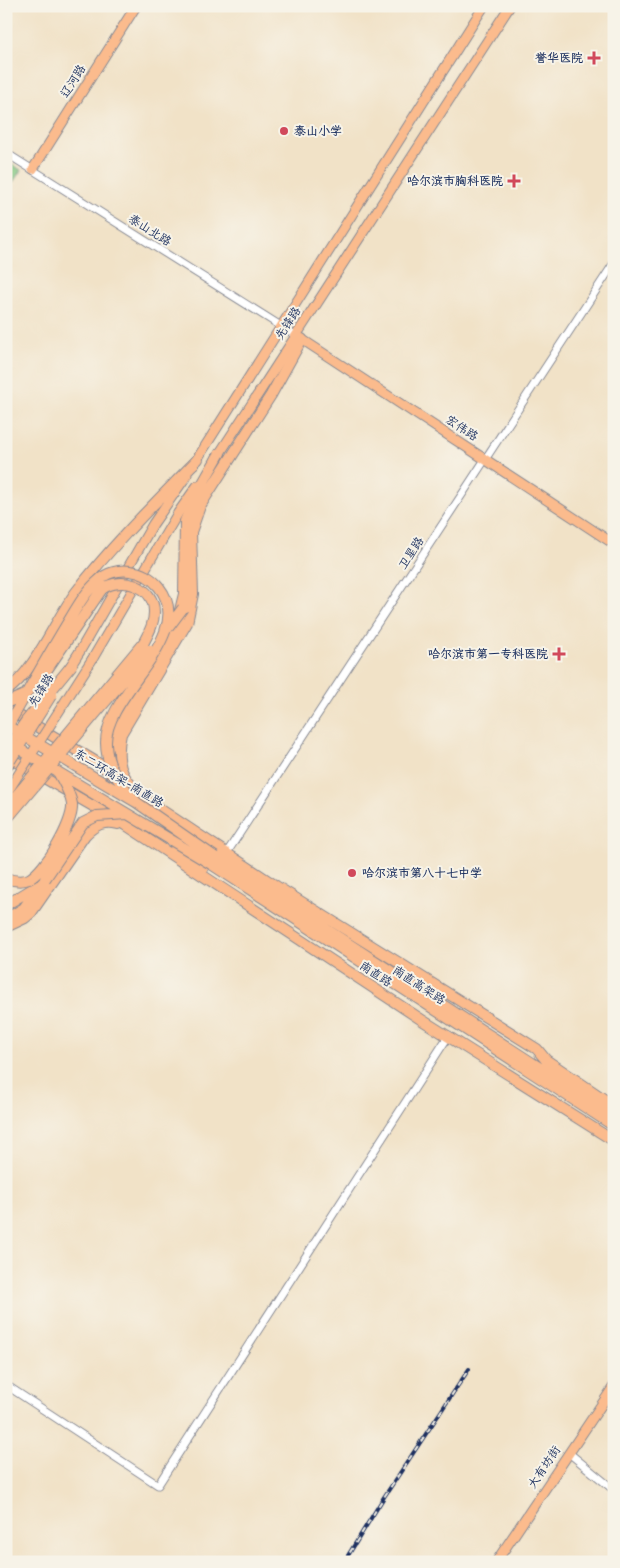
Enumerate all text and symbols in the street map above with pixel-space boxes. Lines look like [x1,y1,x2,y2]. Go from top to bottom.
place label: 誉华医院 [535,49,583,68]
marker: 誉华医院 [587,51,601,65]
street label: 辽河路 [56,61,91,102]
place label: 泰山小学 [294,122,342,141]
marker: 泰山小学 [278,125,290,137]
place label: 哈尔滨市胸科医院 [407,172,503,191]
marker: 哈尔滨市胸科医院 [507,174,521,188]
street label: 泰山北路 [124,210,175,251]
street label: 先锋路 [271,303,306,344]
street label: 宏伟路 [441,411,482,446]
street label: 卫星路 [394,533,429,574]
place label: 哈尔滨市第一专科医院 [428,645,548,664]
marker: 哈尔滨市第一专科医院 [552,647,566,661]
street label: 先锋路 [24,670,59,711]
street label: 东二环高架-南直路 [70,744,167,813]
place label: 哈尔滨市第八十七中学 [362,864,482,883]
marker: 哈尔滨市第八十七中学 [346,867,358,879]
street label: 南直路 [355,957,396,992]
street label: 南直高架路 [388,961,449,1010]
street label: 大有坊街 [523,1442,566,1492]

